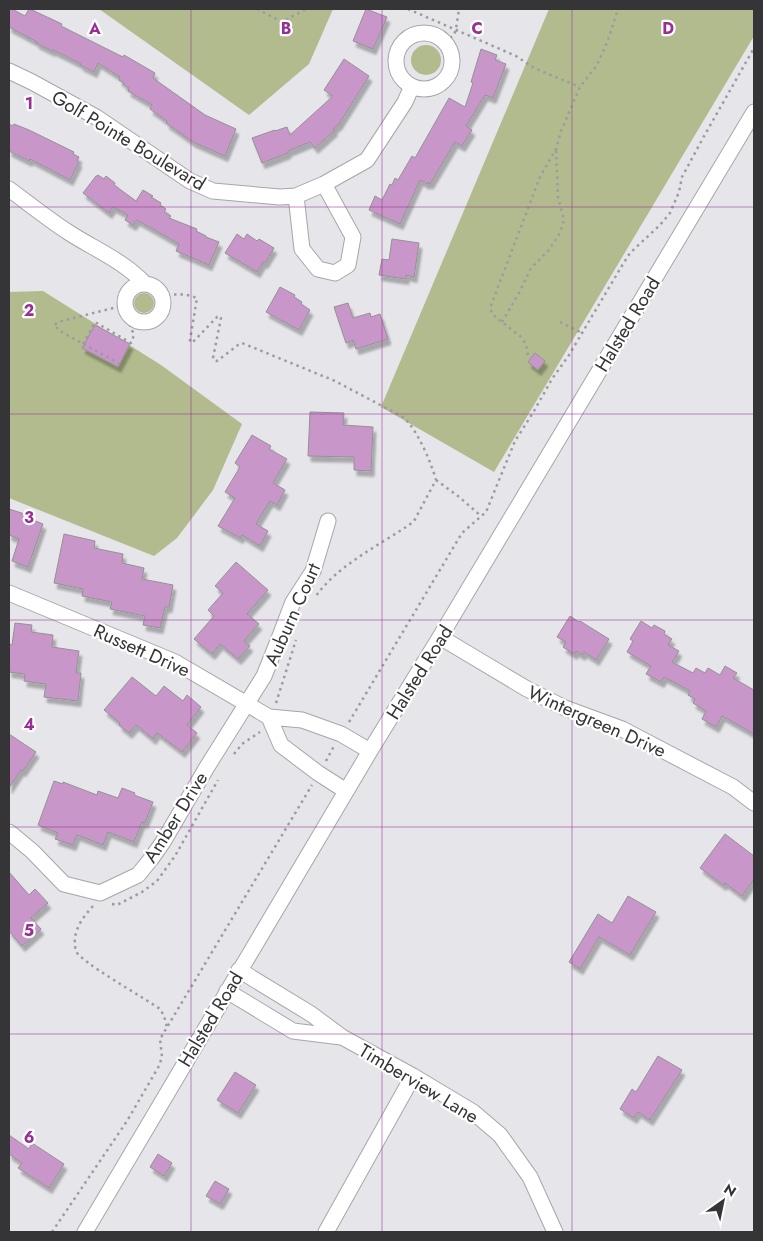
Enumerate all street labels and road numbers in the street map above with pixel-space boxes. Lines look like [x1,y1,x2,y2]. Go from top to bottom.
street label: Golf Pointe Boulevard [47,84,211,197]
street label: Halsted Road [588,272,666,377]
street label: Auburn Court [258,558,327,670]
street label: Russett Drive [89,617,194,684]
street label: Halsted Road [380,620,459,725]
street label: Wintergreen Drive [523,679,670,764]
street label: Amber Drive [137,766,214,868]
street label: Halsted Road [171,967,249,1072]
street label: Timberview Lane [354,1037,484,1130]

